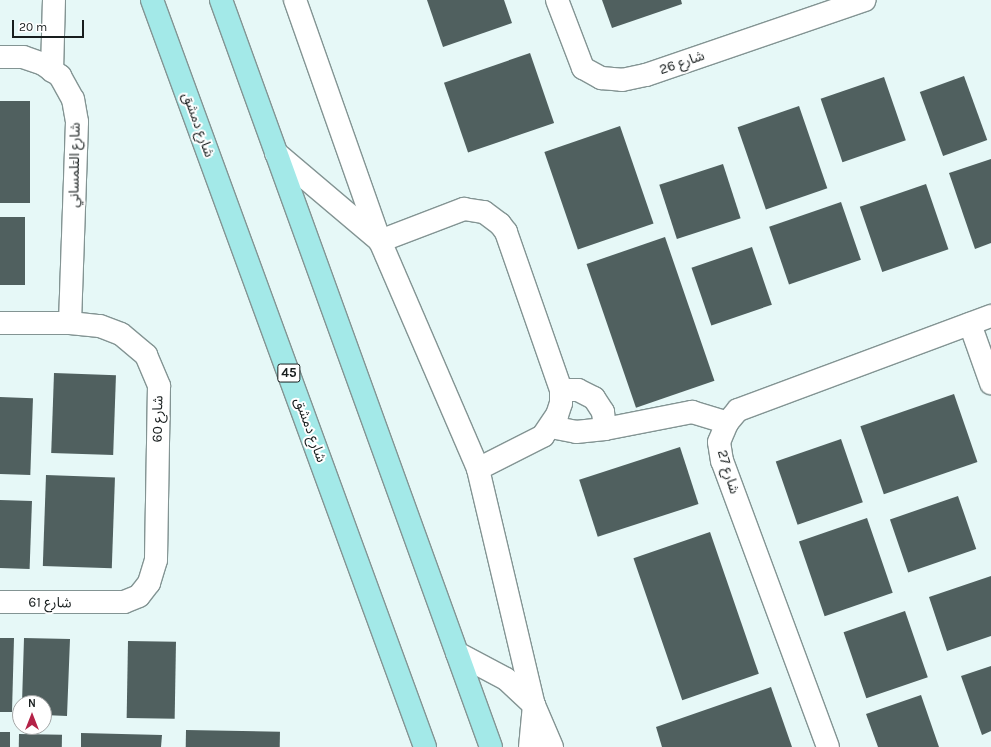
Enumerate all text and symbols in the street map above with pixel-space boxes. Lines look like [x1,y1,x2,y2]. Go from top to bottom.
scale bar [14,12,86,38]
text: 20 m [19,20,47,34]
street label: شارع 26 [657,47,707,79]
street label: شارع دمشق [179,90,217,160]
street label: شارع التلمساني [66,122,84,208]
road number: 45 [277,362,301,384]
street label: شارع 60 [149,395,167,443]
street label: شارع دمشق [291,395,329,465]
street label: شارع 27 [713,448,743,496]
street label: شارع 61 [28,594,72,612]
north arrow [12,695,52,735]
text: N [28,697,36,710]

